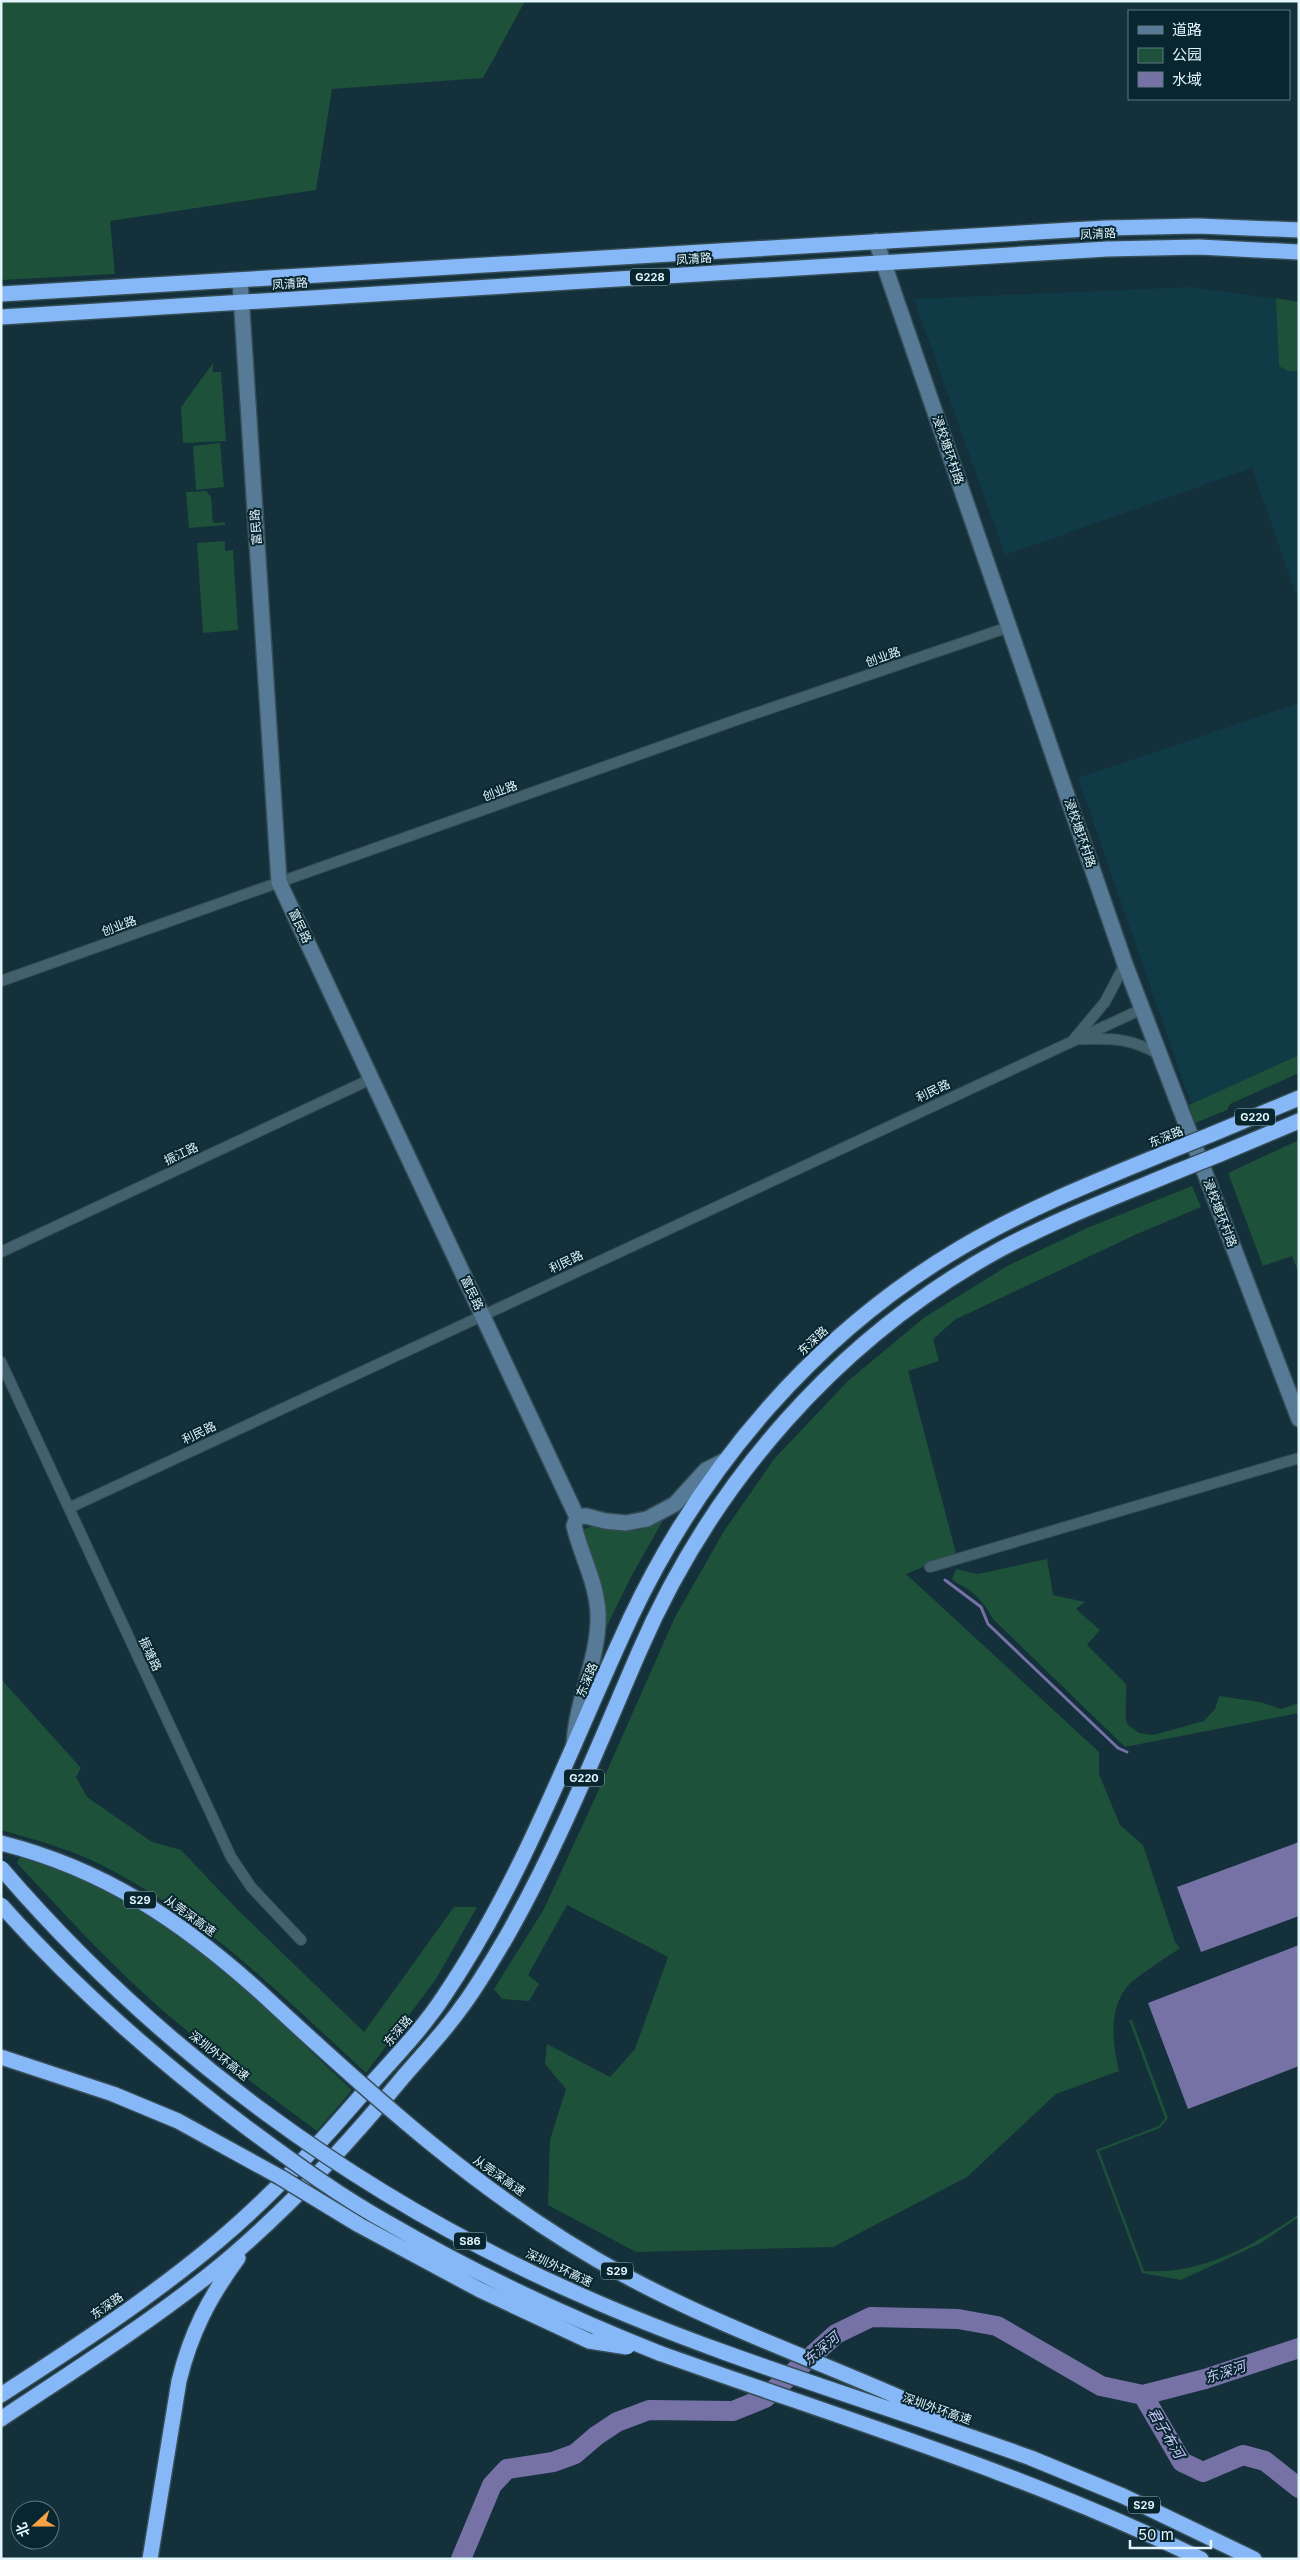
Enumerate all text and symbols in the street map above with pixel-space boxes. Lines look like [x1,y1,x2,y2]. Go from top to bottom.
legend [1128,10,1290,100]
text: 道路 [1172,20,1202,39]
text: 公园 [1172,45,1202,64]
text: 水域 [1172,70,1202,89]
street label: 凤清路 [1080,225,1116,242]
street label: 凤清路 [675,250,712,267]
road number: G228 [630,268,670,286]
street label: 凤清路 [271,275,308,292]
street label: 浸校塘环村路 [930,413,967,486]
street label: 富民路 [247,509,264,546]
street label: 创业路 [863,644,902,669]
street label: 创业路 [480,777,519,804]
street label: 浸校塘环村路 [1062,796,1099,869]
street label: 富民路 [286,906,315,945]
street label: 创业路 [99,912,138,939]
street label: 利民路 [913,1076,952,1105]
road number: G220 [1235,1108,1275,1126]
street label: 东深路 [1146,1123,1185,1150]
street label: 振江路 [161,1139,200,1168]
street label: 浸校塘环村路 [1201,1177,1240,1249]
street label: 利民路 [546,1247,585,1276]
street label: 富民路 [458,1273,487,1312]
street label: 东深路 [794,1323,831,1358]
street label: 利民路 [179,1418,218,1447]
street label: 振塘路 [136,1634,165,1673]
street label: 东深路 [573,1660,600,1699]
road number: G220 [564,1770,604,1786]
road number: S29 [124,1892,156,1908]
street label: 从莞深高速 [162,1892,219,1939]
street label: 东深路 [380,2012,415,2049]
street label: 深圳外环高速 [186,2028,252,2084]
street label: 从莞深高速 [470,2152,528,2199]
road number: S86 [454,2232,486,2250]
street label: 深圳外环高速 [523,2246,595,2290]
road number: S29 [601,2262,633,2280]
street label: 东深路 [88,2289,126,2322]
water label: 东深河 [799,2327,845,2369]
water label: 东深河 [1202,2356,1250,2386]
street label: 深圳外环高速 [901,2390,974,2427]
water label: 君子布河 [1145,2404,1190,2464]
road number: S29 [1128,2496,1160,2514]
north arrow [10,2500,60,2550]
scale bar [1130,2518,1211,2550]
text: 北 [12,2520,33,2539]
text: 50 m [1138,2525,1174,2544]

